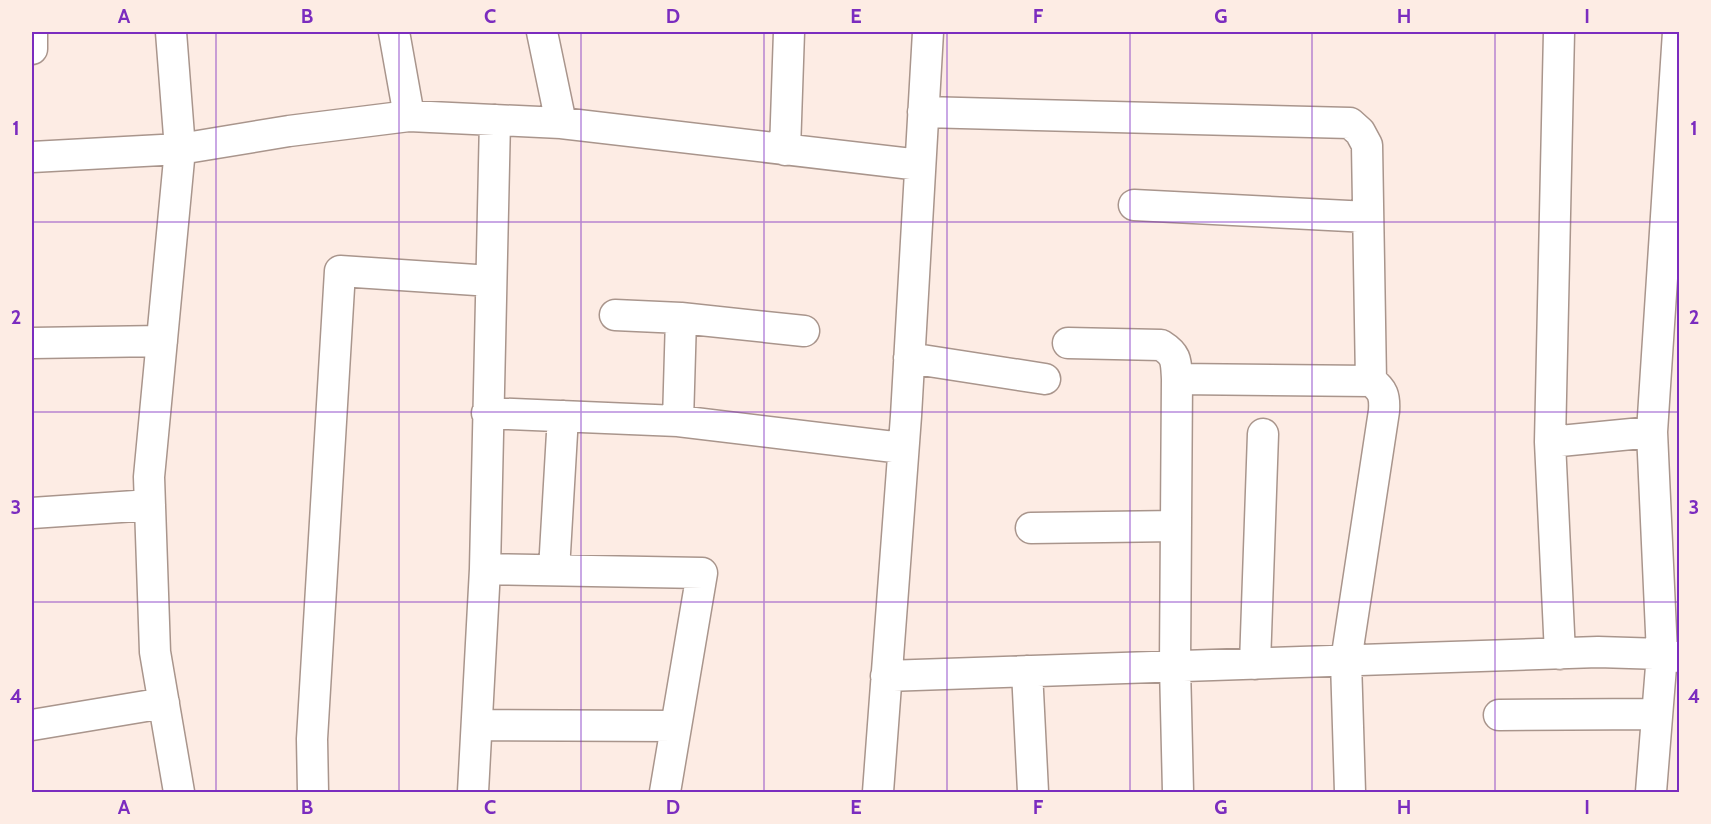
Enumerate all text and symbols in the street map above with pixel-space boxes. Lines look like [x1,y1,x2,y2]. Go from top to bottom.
text: A [118,4,131,28]
text: B [301,4,313,28]
text: C [484,4,496,28]
text: D [666,4,680,28]
text: E [850,4,862,28]
text: F [1033,4,1044,28]
text: G [1214,4,1228,28]
text: H [1397,4,1411,28]
text: I [1584,4,1590,28]
text: 1 [12,116,20,140]
text: 1 [1690,116,1698,140]
text: 2 [11,305,21,329]
text: 2 [1689,305,1699,329]
text: 3 [11,495,21,519]
text: 3 [1689,495,1699,519]
text: 4 [10,684,22,708]
text: 4 [1688,684,1700,708]
text: A [118,795,131,819]
text: B [301,795,313,819]
text: C [484,795,496,819]
text: D [666,795,680,819]
text: E [850,795,862,819]
text: F [1033,795,1044,819]
text: G [1214,795,1228,819]
text: H [1397,795,1411,819]
text: I [1584,795,1590,819]

